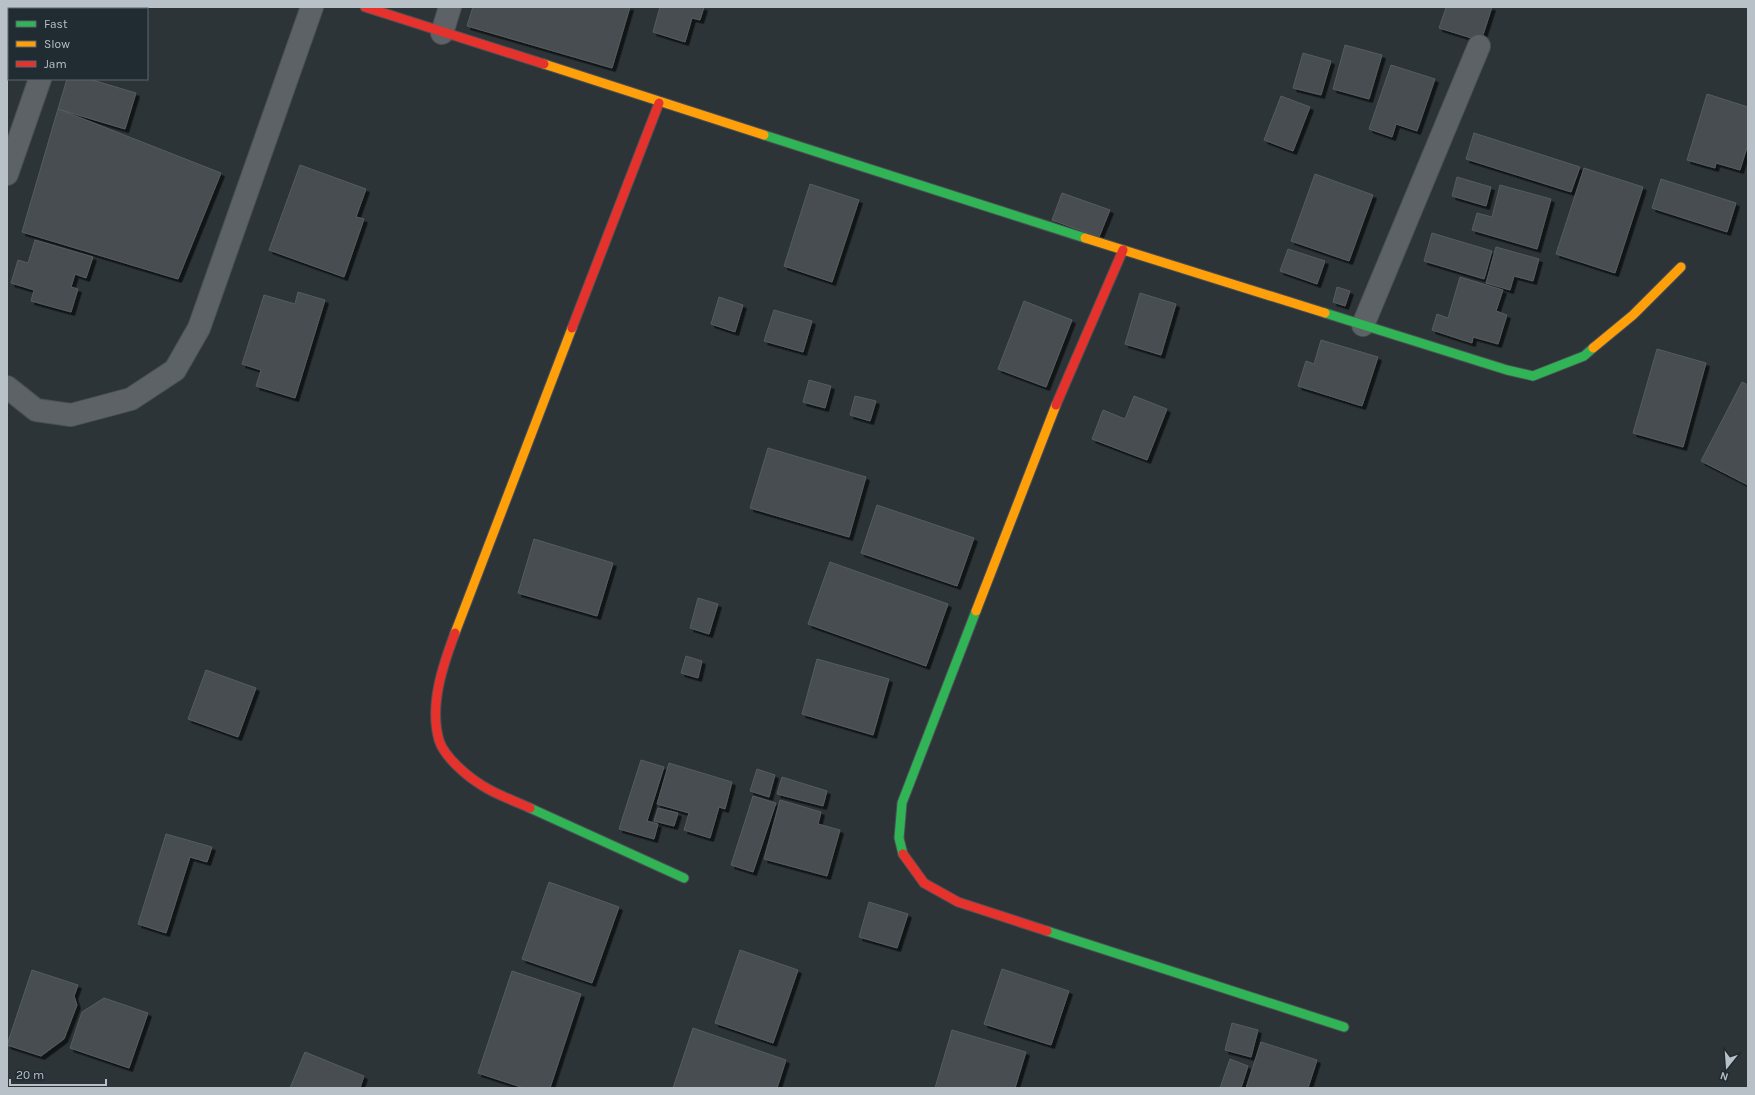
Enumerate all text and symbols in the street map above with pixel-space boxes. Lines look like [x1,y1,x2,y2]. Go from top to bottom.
legend [8,8,148,80]
text: Fast [44,17,68,31]
text: Slow [44,37,70,51]
text: Jam [44,57,67,71]
north arrow [1707,1047,1747,1087]
scale bar [10,1061,106,1087]
text: 20 m [16,1068,44,1082]
text: N [1719,1069,1730,1083]

